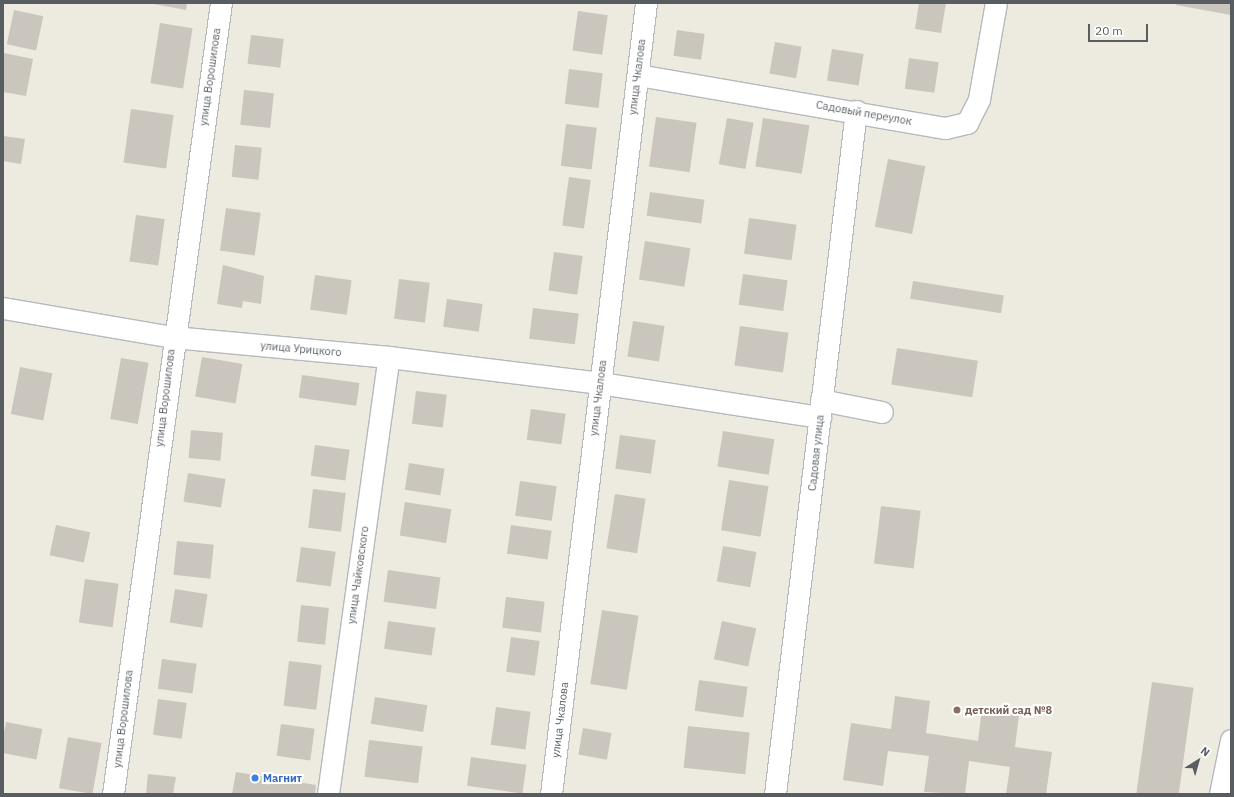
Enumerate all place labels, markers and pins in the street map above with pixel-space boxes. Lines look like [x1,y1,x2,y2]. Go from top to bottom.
place label: детский сад №8 [965,703,1052,717]
marker: детский сад №8 [952,705,962,715]
place label: Магнит [263,771,302,785]
marker: Магнит [250,773,260,783]

